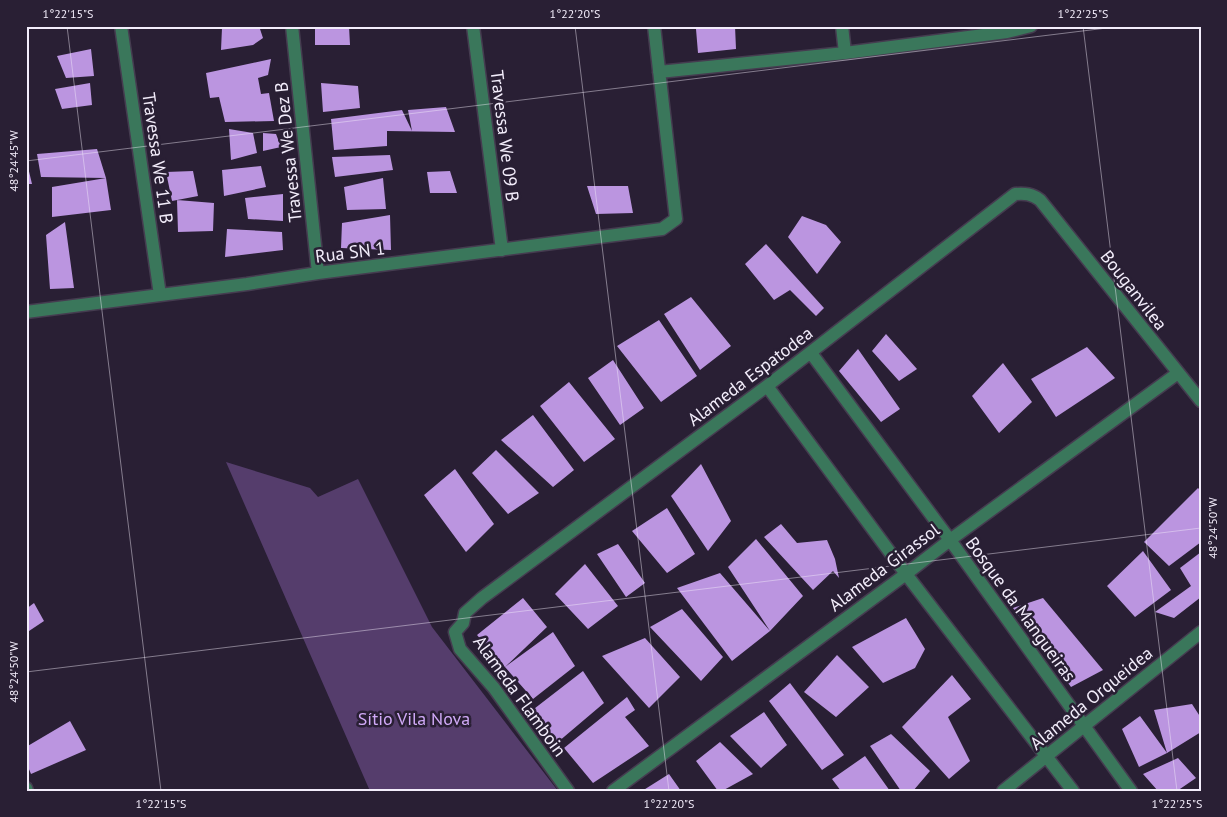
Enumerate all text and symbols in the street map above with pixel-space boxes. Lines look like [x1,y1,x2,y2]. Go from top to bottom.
text: 1°22'15"S [43,6,93,21]
text: 1°22'20"S [550,6,600,21]
text: 1°22'25"S [1058,6,1108,21]
street label: Travessa We 09 B [486,69,524,203]
street label: Travessa We Dez B [269,81,307,223]
street label: Travessa We 11 B [137,91,179,225]
text: 48°24'45"W [6,130,21,192]
street label: Rua SN 1 [314,236,386,268]
street label: Bouganvilea [1096,245,1172,335]
street label: Alameda Espatodea [683,321,817,431]
text: 48°24'50"W [1205,497,1220,559]
street label: Alameda Girassol [824,517,945,616]
street label: Bosque da Mangueiras [961,532,1081,686]
street label: Alameda Flamboin [468,631,572,761]
text: 48°24'50"W [6,641,21,703]
street label: Alameda Orqueidea [1025,641,1157,755]
park label: Sítio Vila Nova [358,707,470,730]
text: 1°22'15"S [136,796,186,811]
text: 1°22'20"S [644,796,694,811]
text: 1°22'25"S [1152,796,1202,811]

